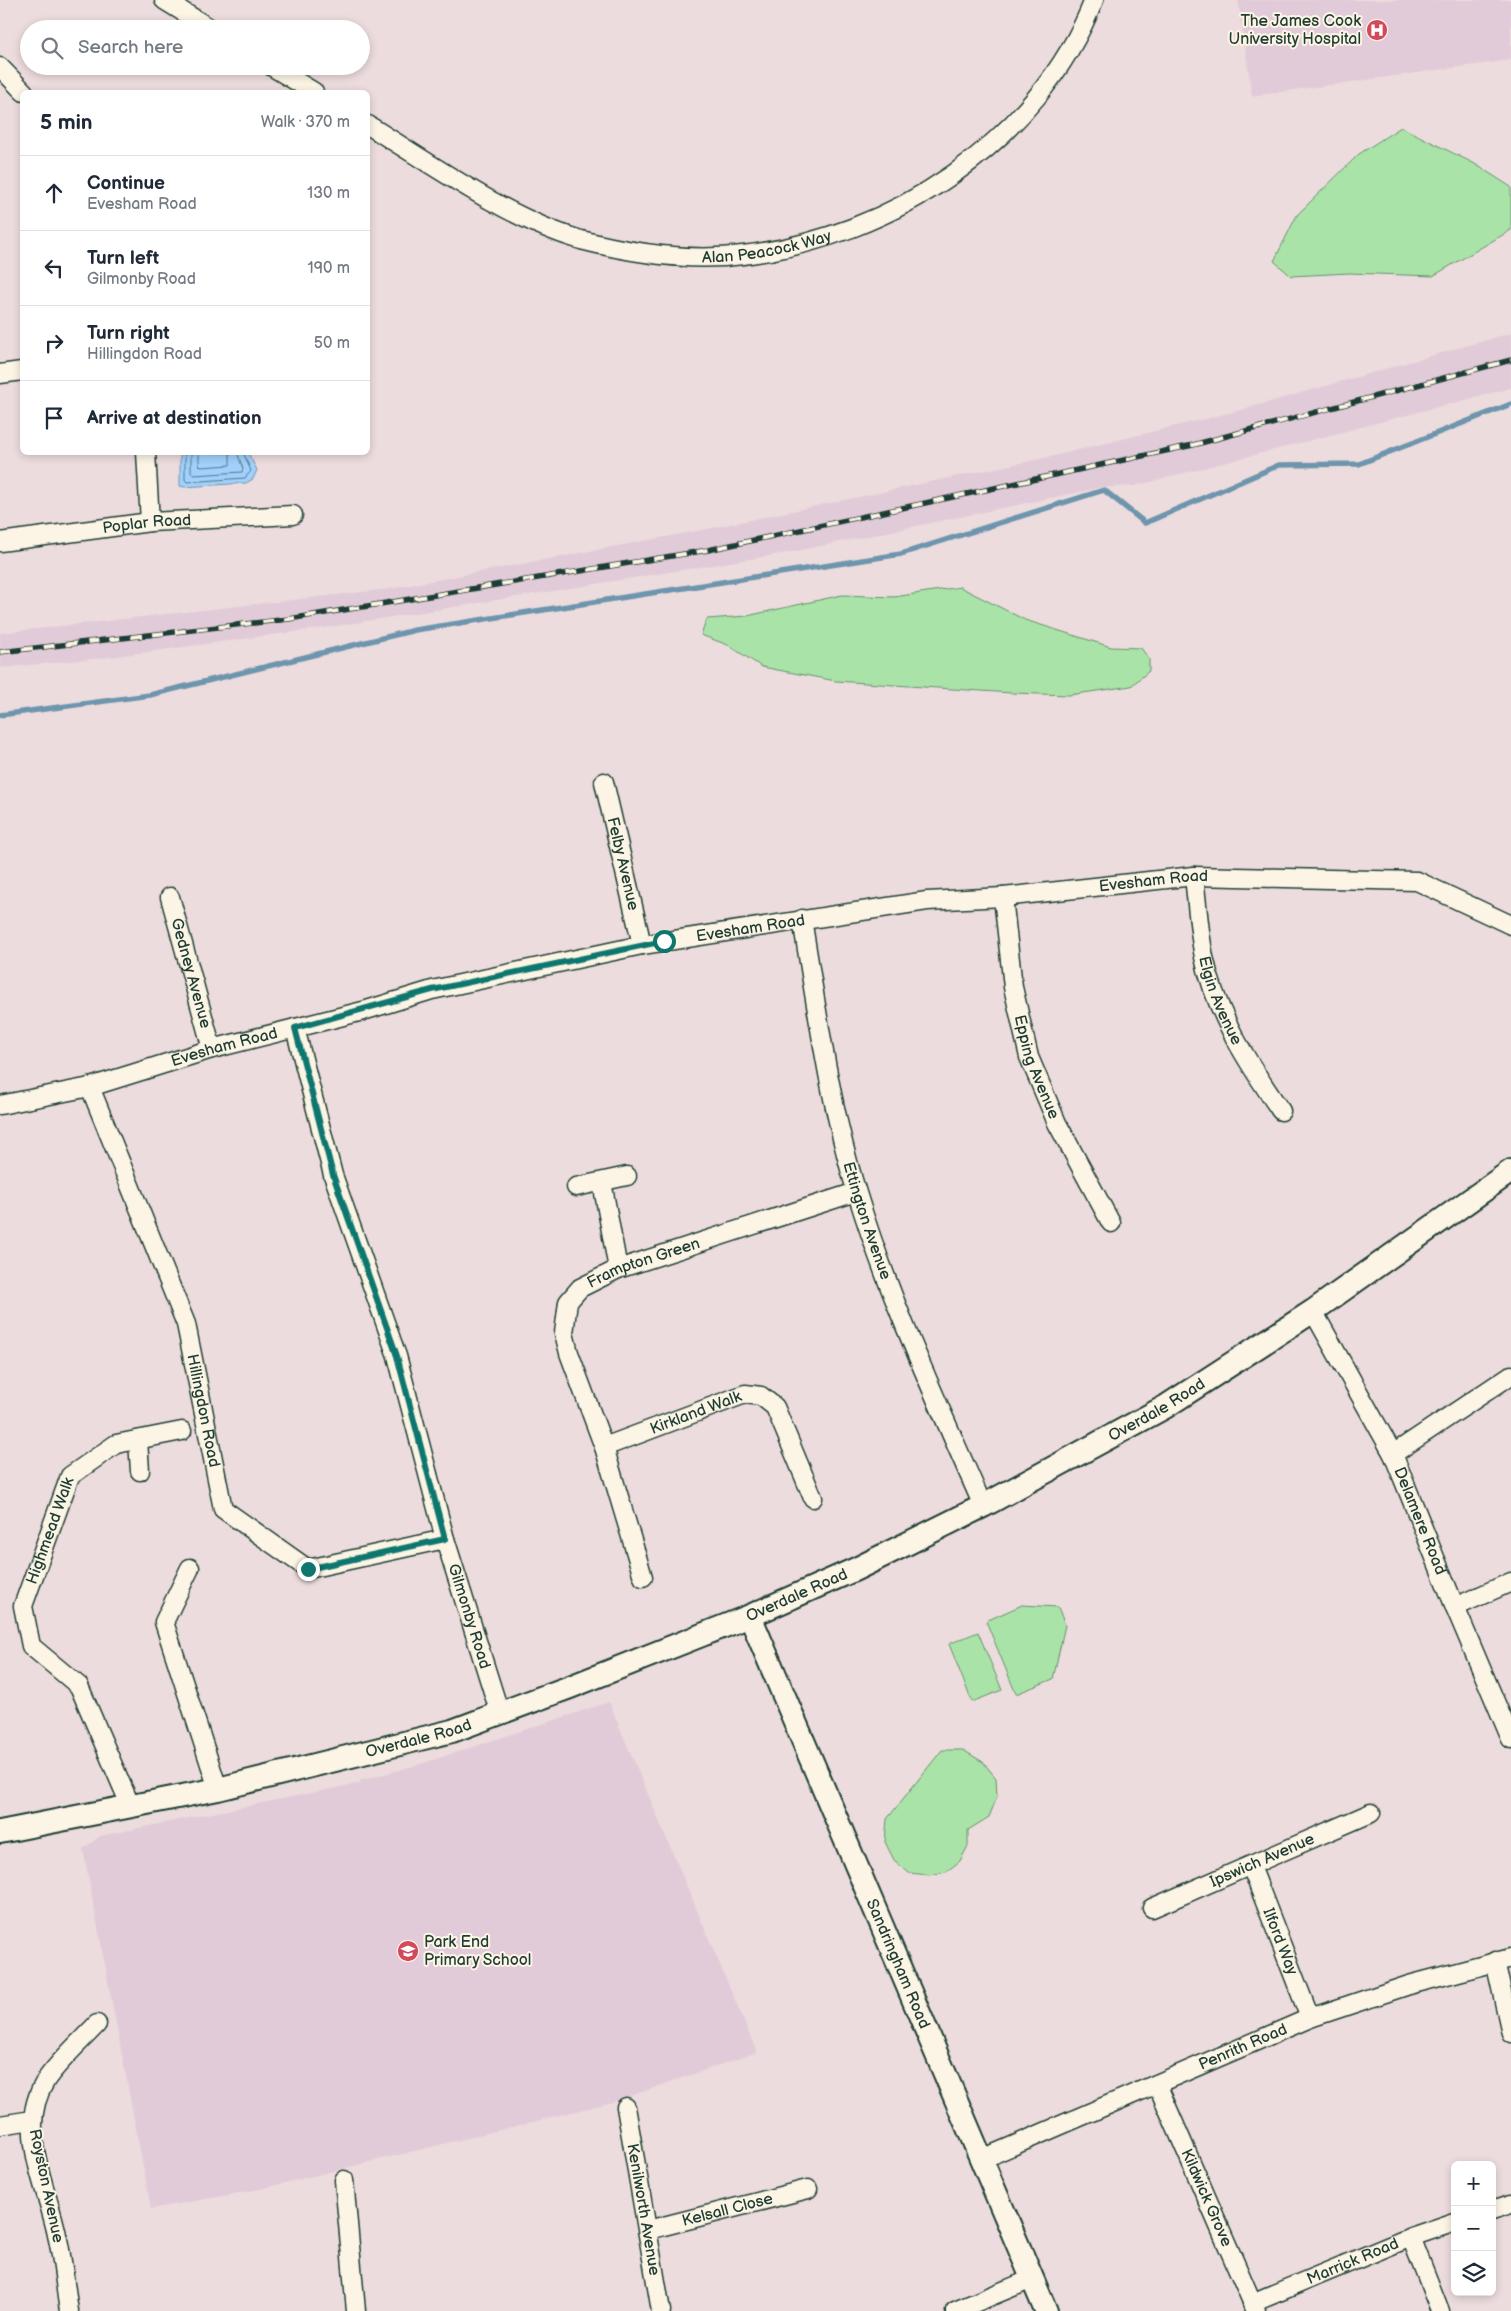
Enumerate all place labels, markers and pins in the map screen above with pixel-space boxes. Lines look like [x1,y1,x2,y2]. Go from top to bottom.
place label: The James Cook University Hospital [1228,12,1361,49]
hospital icon: The James Cook University Hospital [1365,18,1389,42]
place label: Park End Primary School [424,1933,531,1970]
school or university icon: Park End Primary School [396,1939,420,1963]

